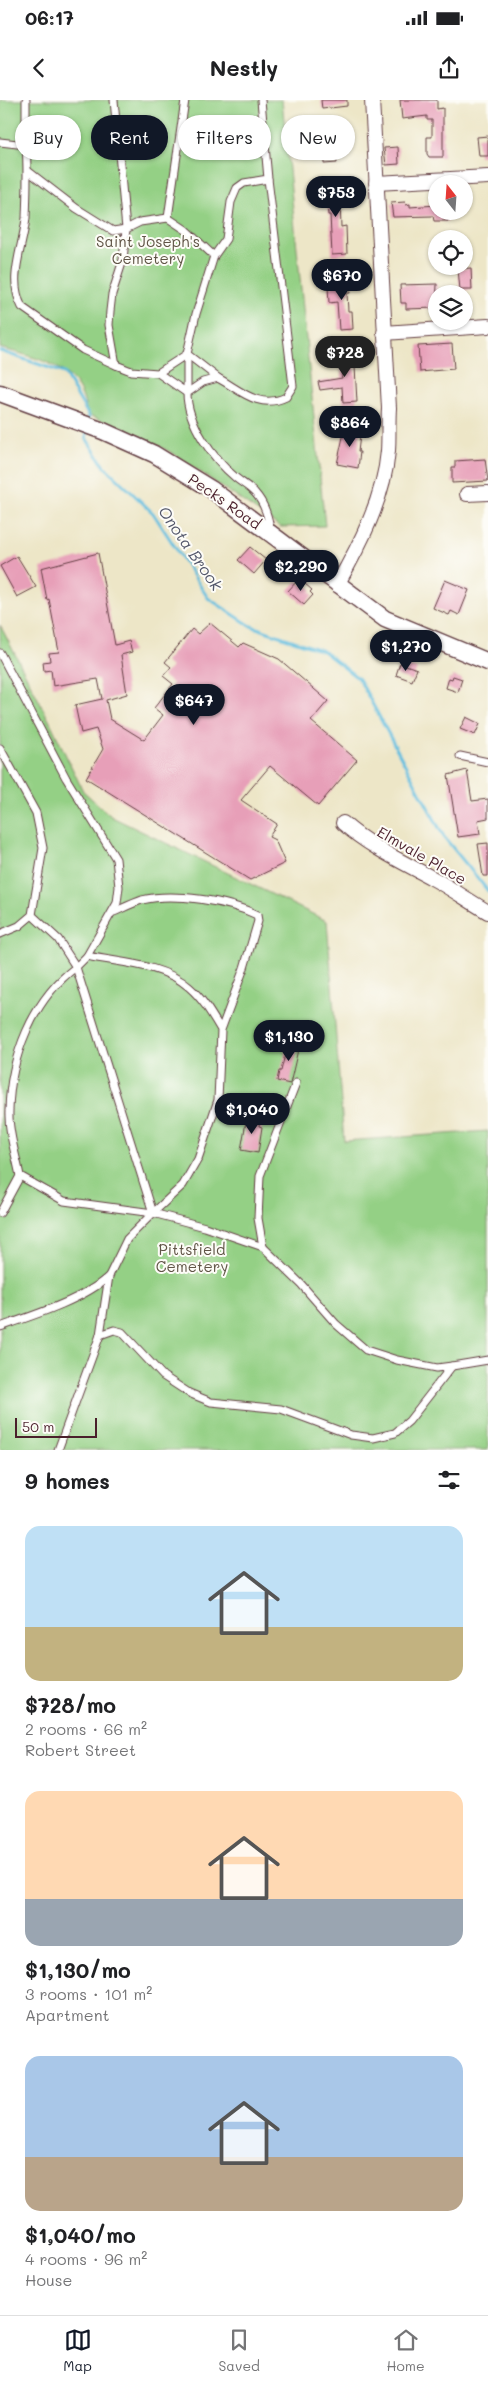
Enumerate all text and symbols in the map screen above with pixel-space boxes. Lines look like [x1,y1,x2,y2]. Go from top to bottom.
text: 06:17 [25,5,74,30]
text: Nestly [210,53,278,82]
icon: back [25,54,53,82]
icon: share [435,54,463,82]
chip: Buy [15,115,81,160]
chip: Rent [91,115,168,160]
chip: Filters [178,115,271,160]
chip: New [281,115,355,160]
north arrow [428,175,472,220]
map controls [428,175,473,330]
pin: $753 [306,176,366,218]
text: $753 [317,181,355,202]
button: locate [428,230,473,275]
park label: Saint Joseph's Cemetery [96,231,200,268]
pin: $670 [312,258,372,301]
text: $670 [323,264,361,285]
button: layers [428,285,473,330]
pin: $728 [315,336,375,378]
text: $728 [326,341,364,362]
pin: $864 [320,406,380,448]
text: $864 [330,411,370,432]
street label: Pecks Road [185,469,265,533]
water label: Onota Brook [154,502,228,595]
pin: $2,290 [260,550,342,592]
text: $2,290 [275,555,327,576]
pin: $1,270 [365,630,447,672]
text: $1,270 [381,635,431,656]
pin: $647 [164,684,224,726]
text: $647 [175,689,213,710]
street label: Elmvale Place [374,821,470,889]
pin: $1,130 [248,1020,330,1062]
text: $1,130 [265,1025,313,1046]
pin: $1,040 [211,1092,293,1135]
text: $1,040 [226,1098,278,1119]
park label: Pittsfield Cemetery [156,1239,228,1276]
scale bar [15,1415,98,1438]
text: 50 m [22,1417,54,1436]
icon: filters [435,1466,463,1494]
text: 9 homes [25,1467,110,1494]
icon: home [199,1558,289,1648]
text: $728/mo [25,1691,116,1718]
text: 2 rooms · 66 m² [25,1718,147,1739]
text: Robert Street [25,1739,136,1760]
icon: home [199,1823,289,1913]
text: $1,130/mo [25,1956,131,1983]
text: 3 rooms · 101 m² [25,1983,152,2004]
text: Apartment [25,2004,110,2025]
icon: home [199,2088,289,2178]
text: $1,040/mo [25,2221,136,2248]
text: 4 rooms · 96 m² [25,2248,147,2269]
text: House [25,2269,72,2290]
tab: Map [63,2326,92,2375]
tab: Saved [218,2326,260,2375]
tab: Home [387,2326,425,2375]

